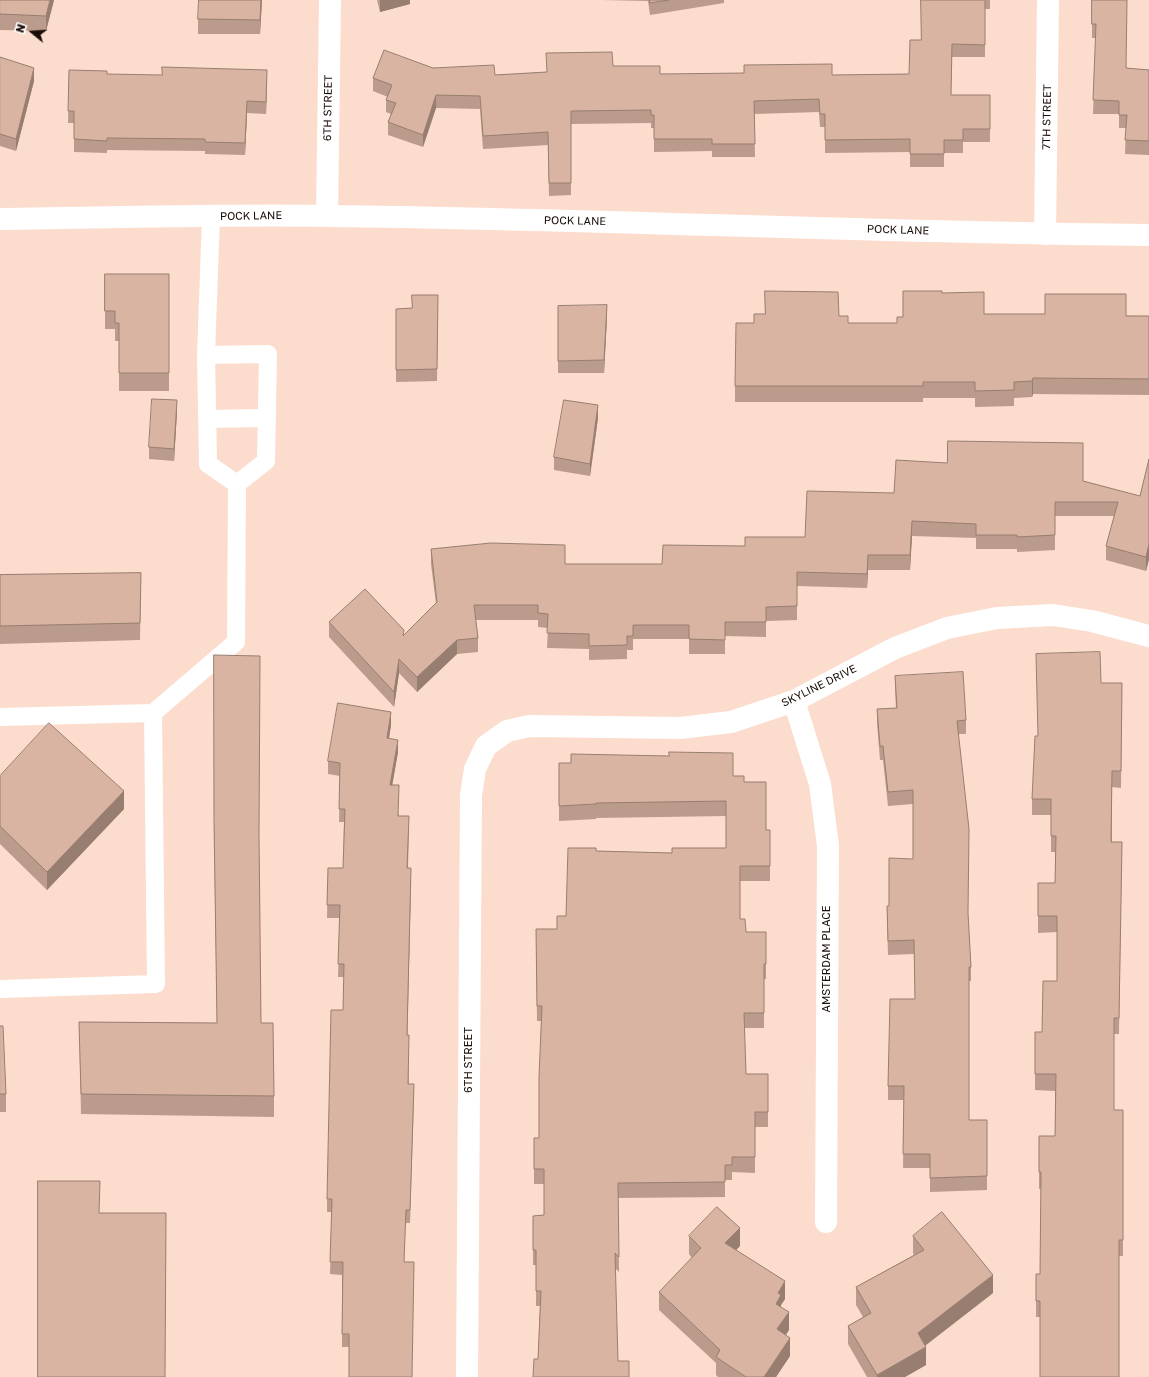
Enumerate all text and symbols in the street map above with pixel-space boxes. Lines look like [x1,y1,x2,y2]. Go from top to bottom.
north arrow [12,12,52,52]
text: N [13,22,28,34]
street label: 6TH STREET [321,75,335,141]
street label: 7TH STREET [1040,84,1054,150]
street label: POCK LANE [220,209,282,223]
street label: POCK LANE [544,214,606,228]
street label: POCK LANE [867,222,929,238]
street label: SKYLINE DRIVE [779,662,859,710]
street label: AMSTERDAM PLACE [820,906,834,1012]
street label: 6TH STREET [462,1027,476,1093]

